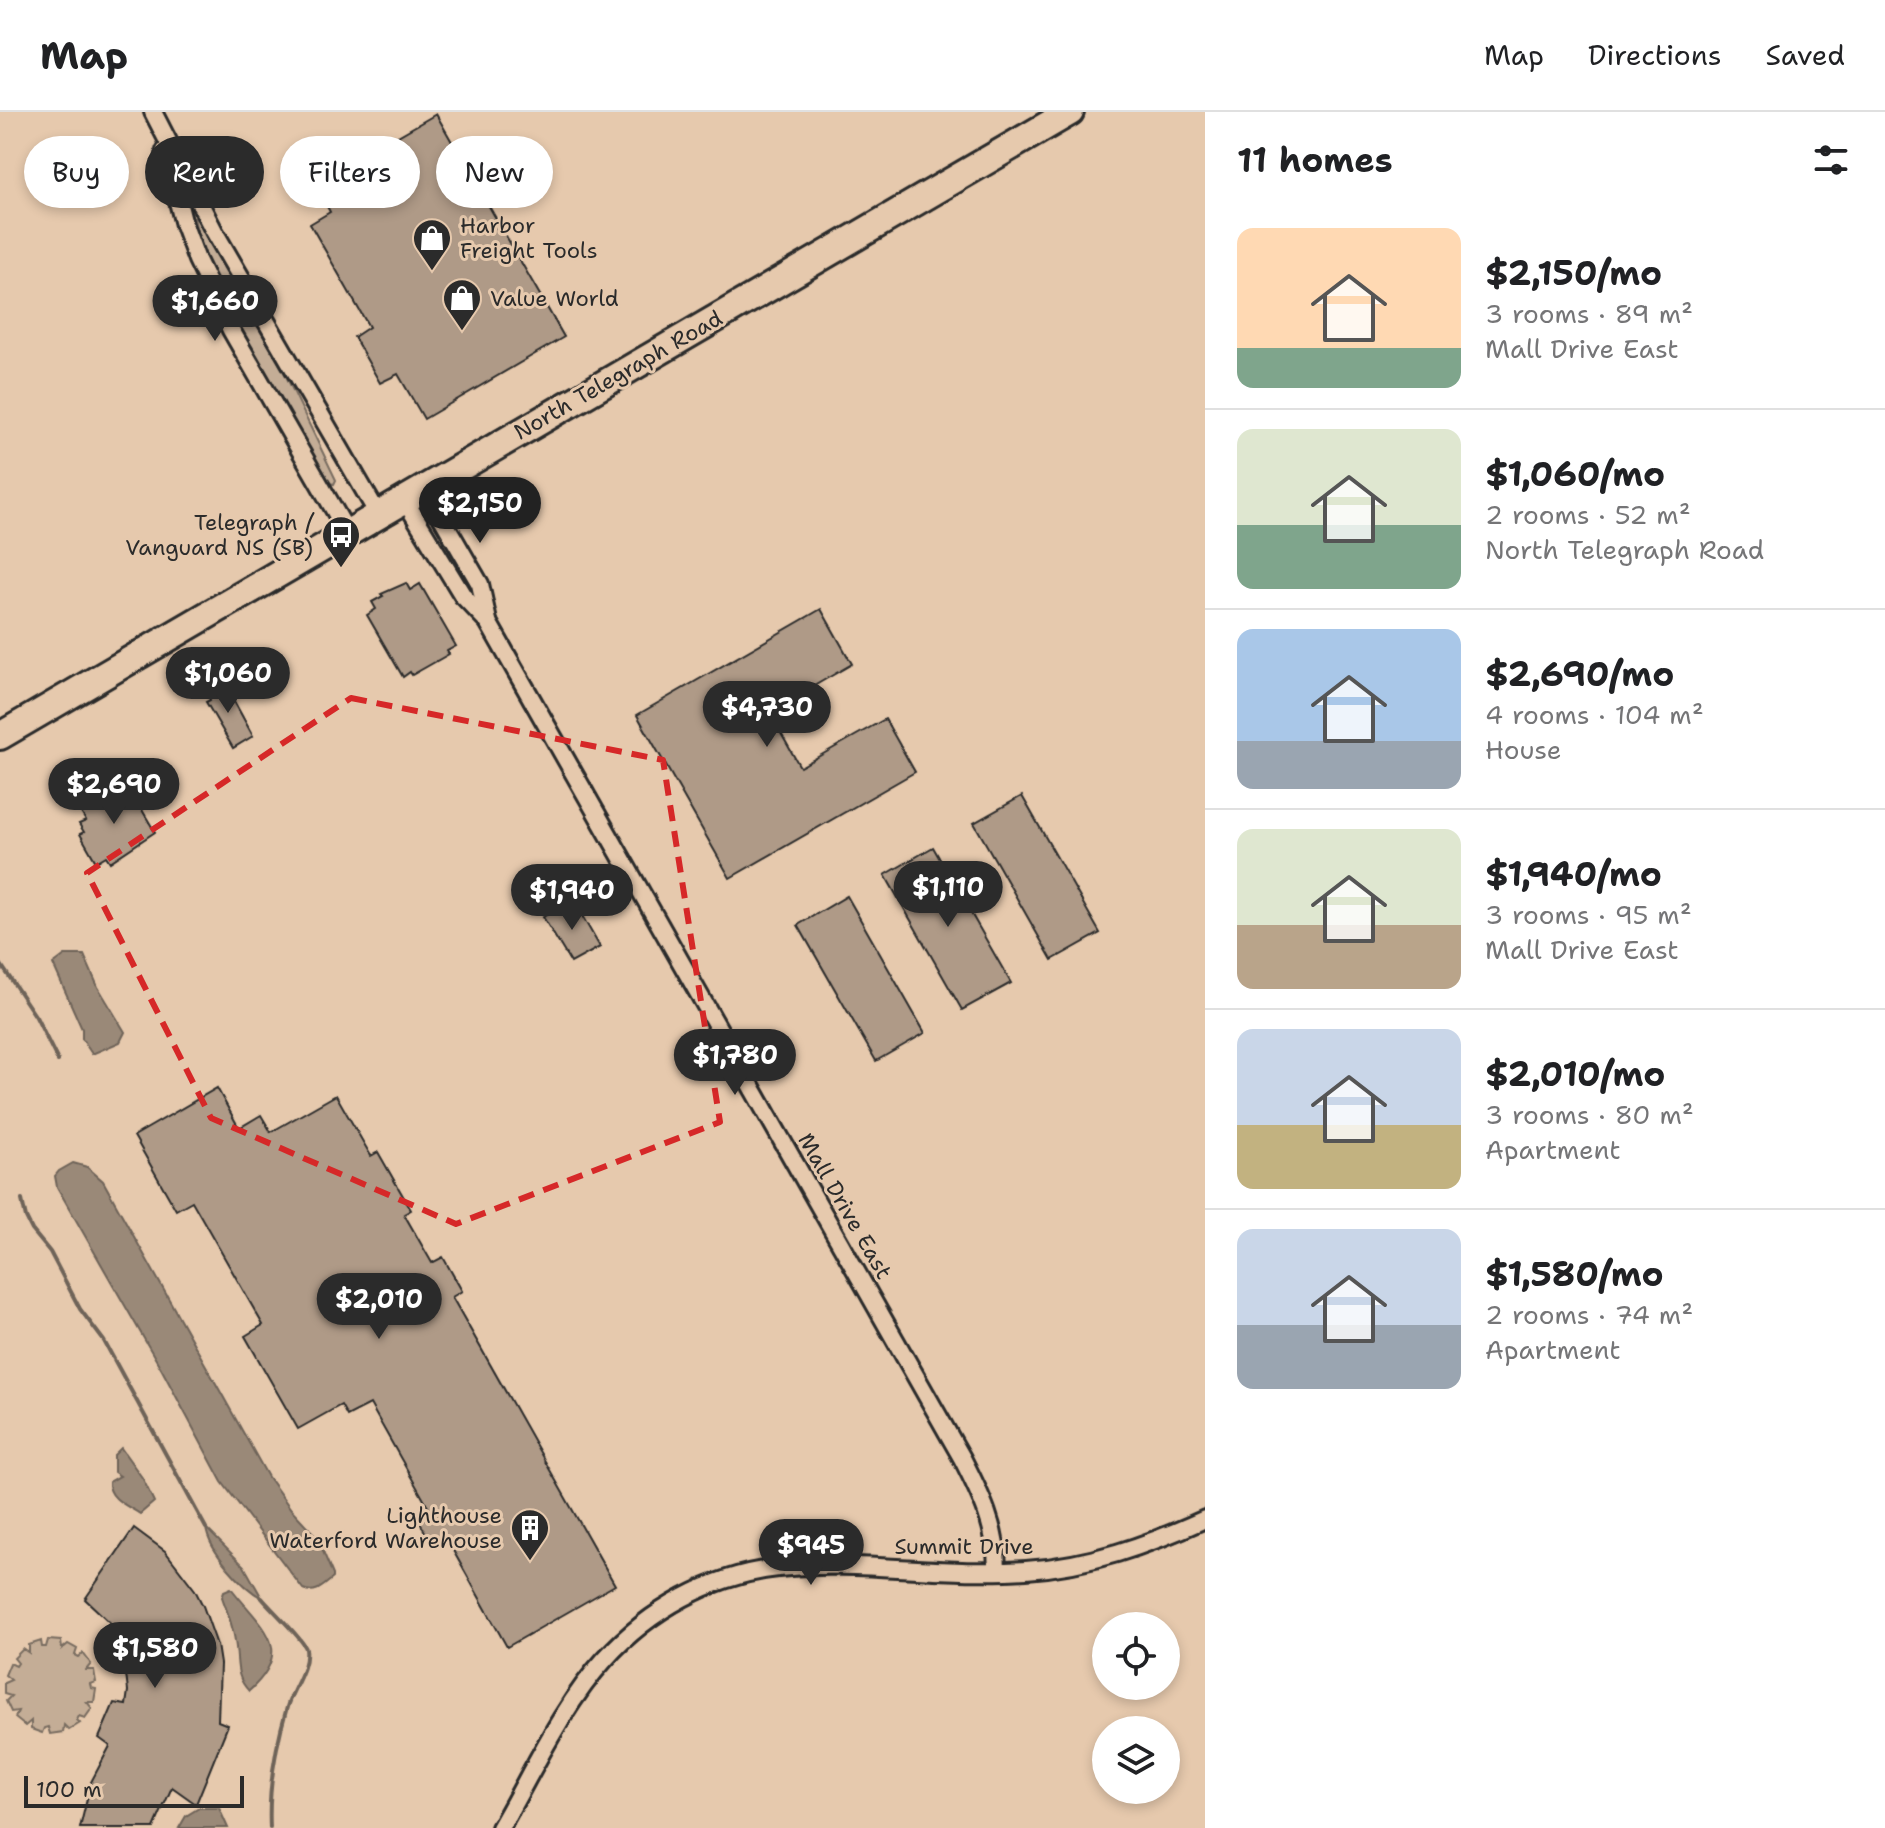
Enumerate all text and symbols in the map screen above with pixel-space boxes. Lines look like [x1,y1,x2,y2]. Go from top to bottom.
text: Map [40,30,128,81]
text: Map [1484,36,1544,74]
text: Directions [1588,36,1722,74]
text: Saved [1766,36,1845,74]
chip: Buy [24,136,129,208]
chip: Rent [145,136,264,208]
chip: Filters [280,136,420,208]
chip: New [436,136,553,208]
text: 11 homes [1237,137,1393,183]
icon: filters [1809,138,1853,182]
place label: Harbor Freight Tools [460,211,598,265]
shop icon: Harbor Freight Tools [411,217,453,272]
text: $2,150/mo [1485,250,1662,296]
icon: home [1301,260,1397,356]
pin: $1,660 [150,275,280,343]
shop icon: Value World [441,277,483,332]
text: $1,660 [171,283,259,318]
place label: Value World [490,284,619,313]
text: 3 rooms · 89 m² [1485,296,1693,331]
street label: North Telegraph Road [508,303,728,447]
text: Mall Drive East [1485,331,1679,366]
text: $1,060/mo [1485,451,1665,497]
icon: home [1301,461,1397,557]
pin: $2,150 [415,477,545,545]
text: $2,150 [437,485,523,520]
text: 2 rooms · 52 m² [1485,497,1691,532]
place label: Telegraph / Vanguard NS (SB) [125,508,315,562]
bus stop icon: Telegraph / Vanguard NS (SB) [320,514,362,569]
text: North Telegraph Road [1485,532,1764,567]
pin: $1,060 [163,647,293,715]
text: $2,690/mo [1485,651,1674,697]
text: $1,060 [184,655,272,690]
icon: home [1301,661,1397,757]
pin: $4,730 [702,681,832,749]
text: $4,730 [721,689,813,724]
text: 4 rooms · 104 m² [1485,697,1704,732]
text: House [1485,732,1561,767]
pin: $2,690 [49,758,179,826]
text: $2,690 [66,766,162,801]
text: $1,940/mo [1485,851,1662,897]
pin: $1,110 [883,861,1013,929]
icon: home [1301,861,1397,957]
pin: $1,940 [507,864,637,932]
text: $1,110 [912,869,984,904]
text: $1,940 [529,872,615,907]
text: 3 rooms · 95 m² [1485,897,1692,932]
text: Mall Drive East [1485,932,1679,967]
pin: $1,780 [670,1029,800,1097]
text: $1,780 [692,1037,778,1072]
text: $2,010/mo [1485,1051,1665,1097]
icon: home [1301,1061,1397,1157]
text: 3 rooms · 80 m² [1485,1097,1694,1132]
street label: Mall Drive East [791,1128,899,1284]
text: Apartment [1485,1132,1621,1167]
text: $1,580/mo [1485,1251,1664,1297]
icon: home [1301,1261,1397,1357]
pin: $2,010 [314,1273,444,1341]
text: $2,010 [335,1281,423,1316]
text: 2 rooms · 74 m² [1485,1297,1693,1332]
text: Apartment [1485,1332,1621,1367]
place label: Lighthouse Waterford Warehouse [269,1501,502,1555]
building icon: Lighthouse Waterford Warehouse [509,1507,551,1562]
pin: $945 [764,1519,858,1587]
text: $945 [777,1527,845,1562]
street label: Summit Drive [894,1532,1034,1561]
map controls [1092,1612,1180,1804]
button: locate [1092,1612,1180,1700]
pin: $1,580 [90,1622,220,1690]
text: $1,580 [111,1630,199,1665]
button: layers [1092,1716,1180,1804]
scale bar [24,1772,244,1808]
text: 100 m [36,1775,102,1804]

